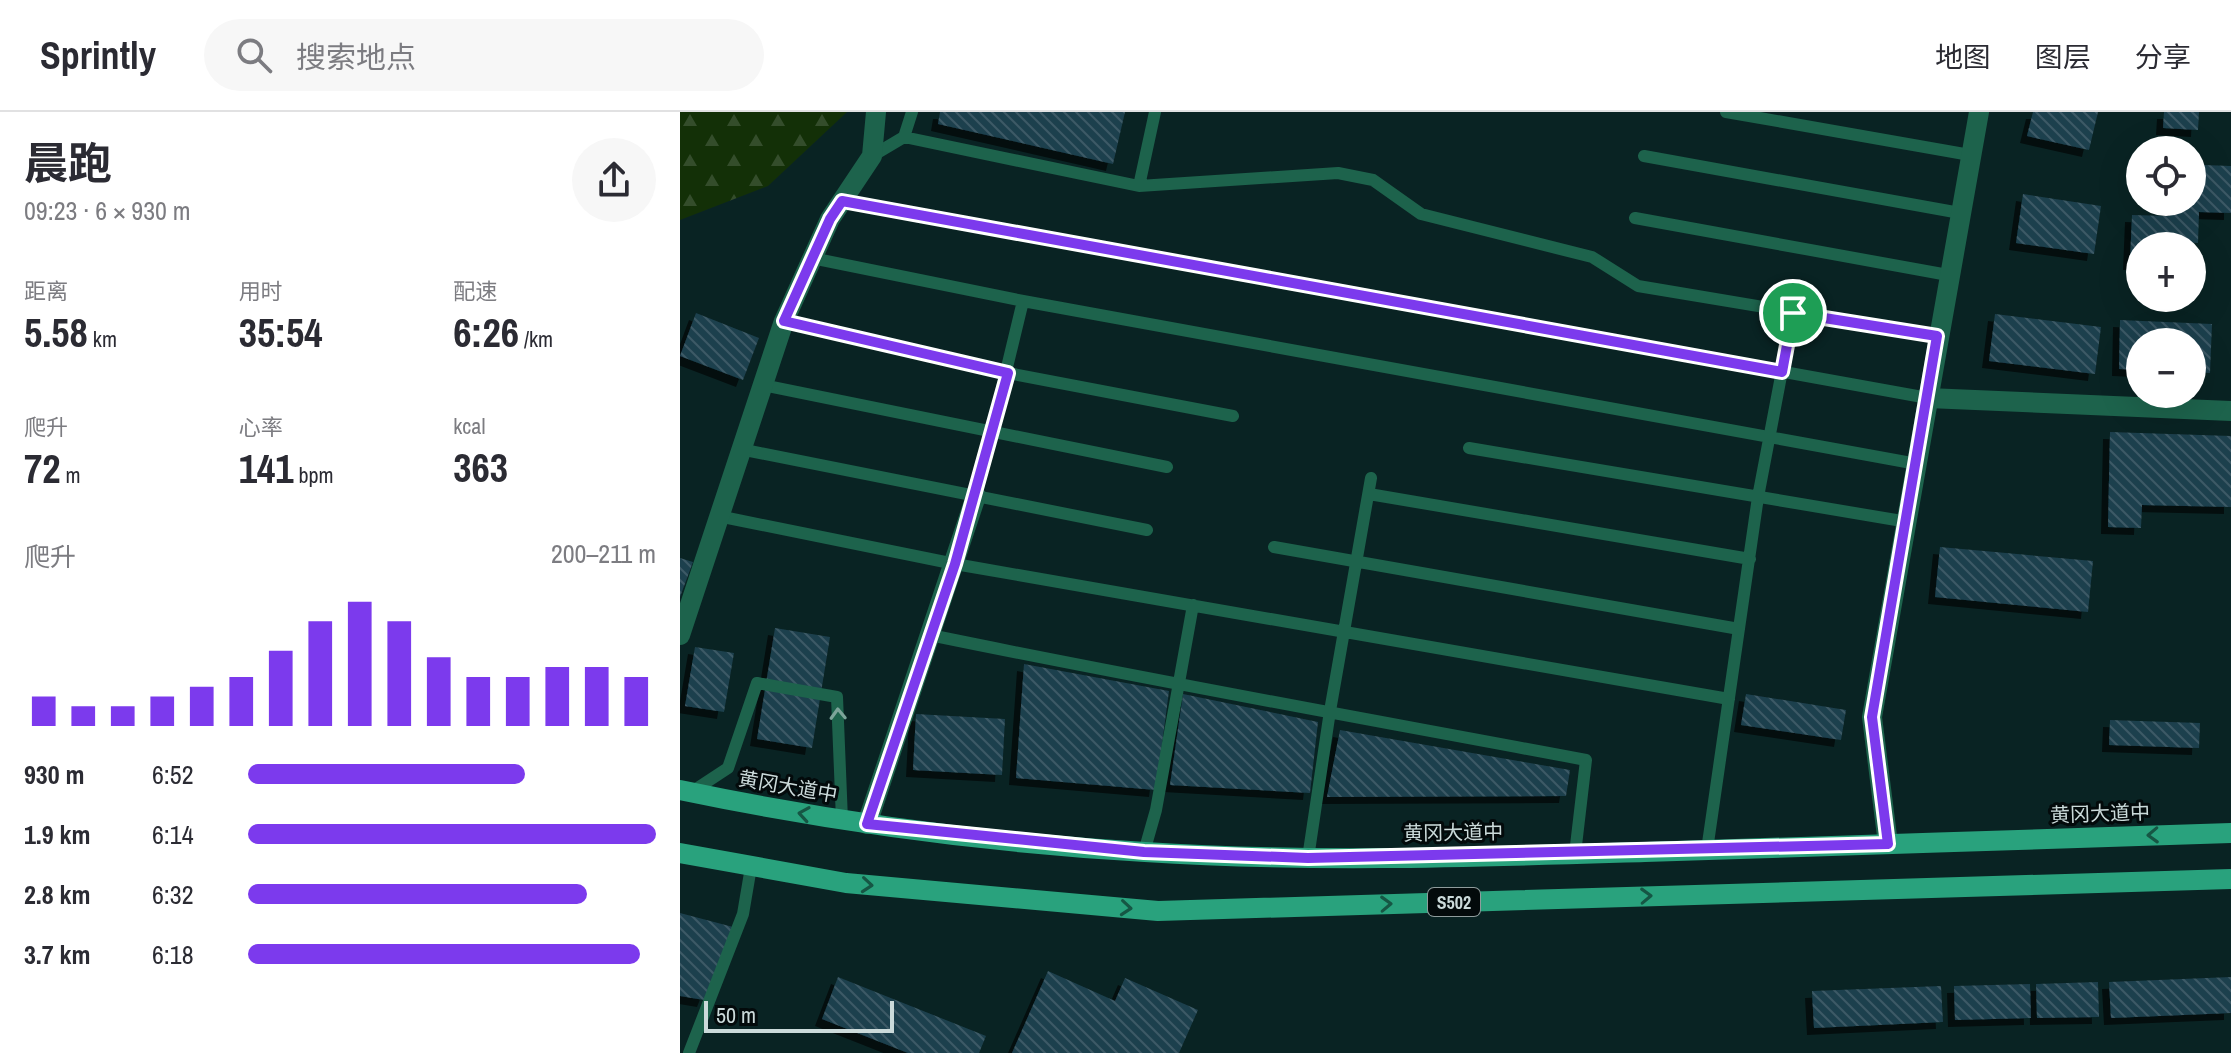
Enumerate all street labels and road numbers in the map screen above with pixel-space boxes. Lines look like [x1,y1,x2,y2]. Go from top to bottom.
street label: 黄冈大道中 [736,764,840,808]
street label: 黄冈大道中 [2050,798,2150,828]
street label: 黄冈大道中 [1403,818,1503,846]
road number: S502 [1428,888,1480,916]

